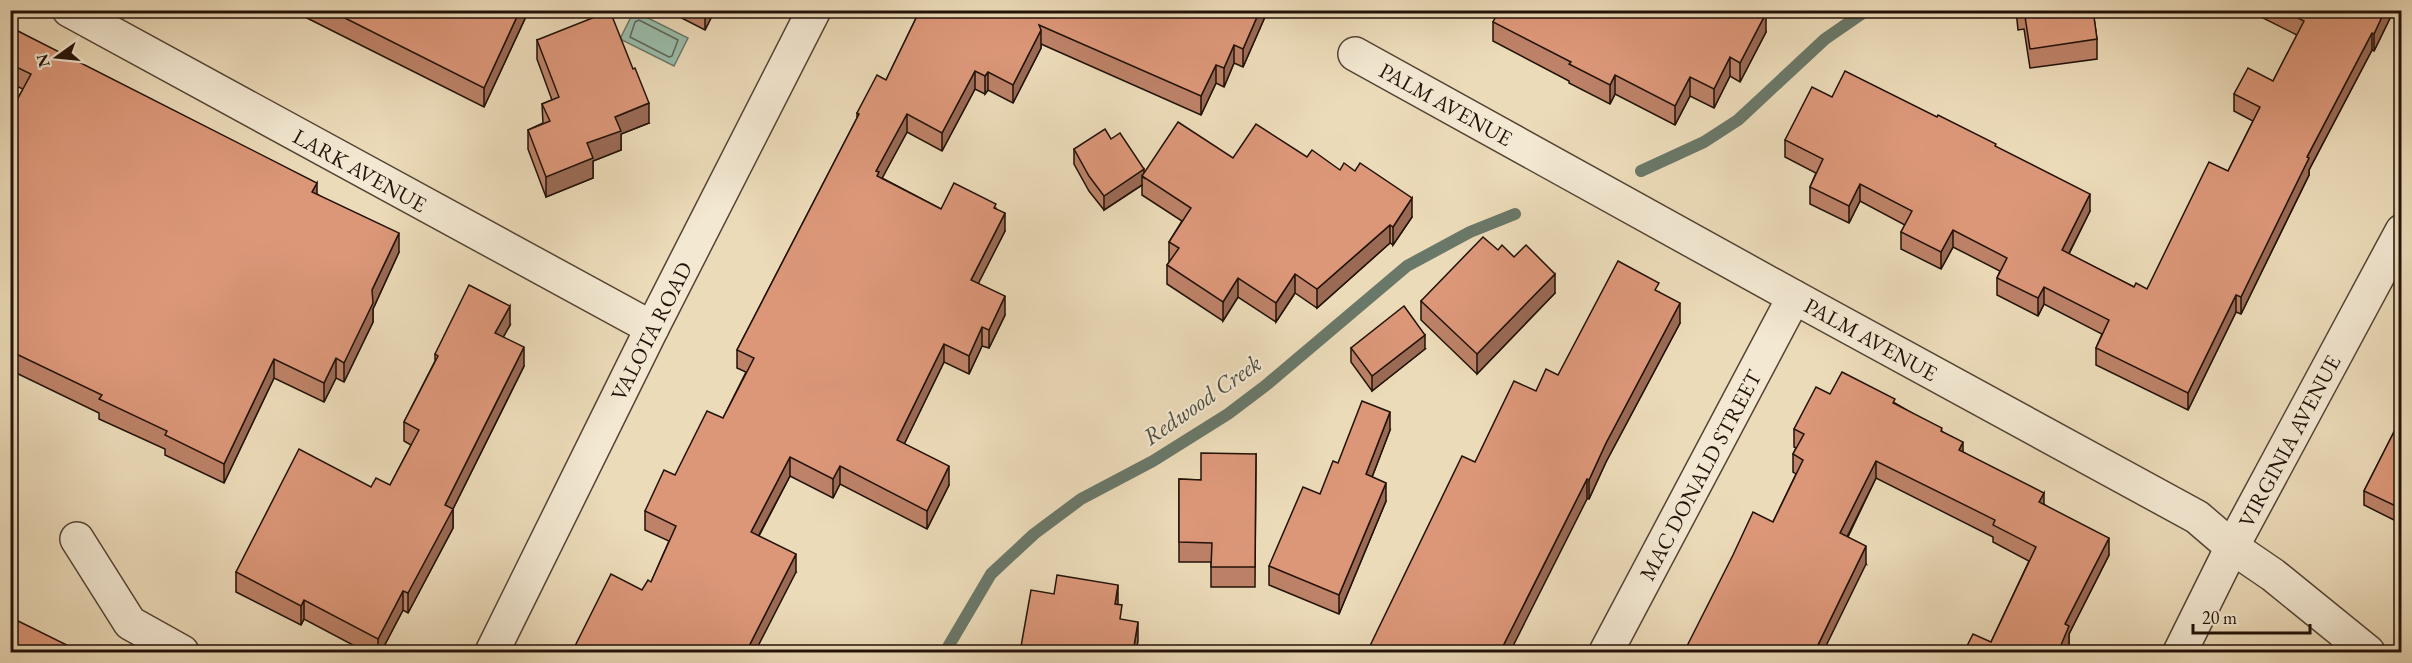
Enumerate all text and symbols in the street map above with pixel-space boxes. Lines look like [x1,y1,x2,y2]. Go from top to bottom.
north arrow [27,27,87,87]
text: N [31,52,55,70]
street label: PALM AVENUE [1374,56,1517,153]
street label: LARK AVENUE [288,122,432,219]
street label: VALOTA ROAD [604,257,699,406]
street label: PALM AVENUE [1799,291,1942,388]
water label: Redwood Creek [1136,347,1267,452]
street label: VIRGINIA AVENUE [2232,350,2347,533]
street label: MAC DONALD STREET [1633,365,1768,586]
scale bar [2193,597,2310,635]
text: 20 m [2202,606,2237,629]

